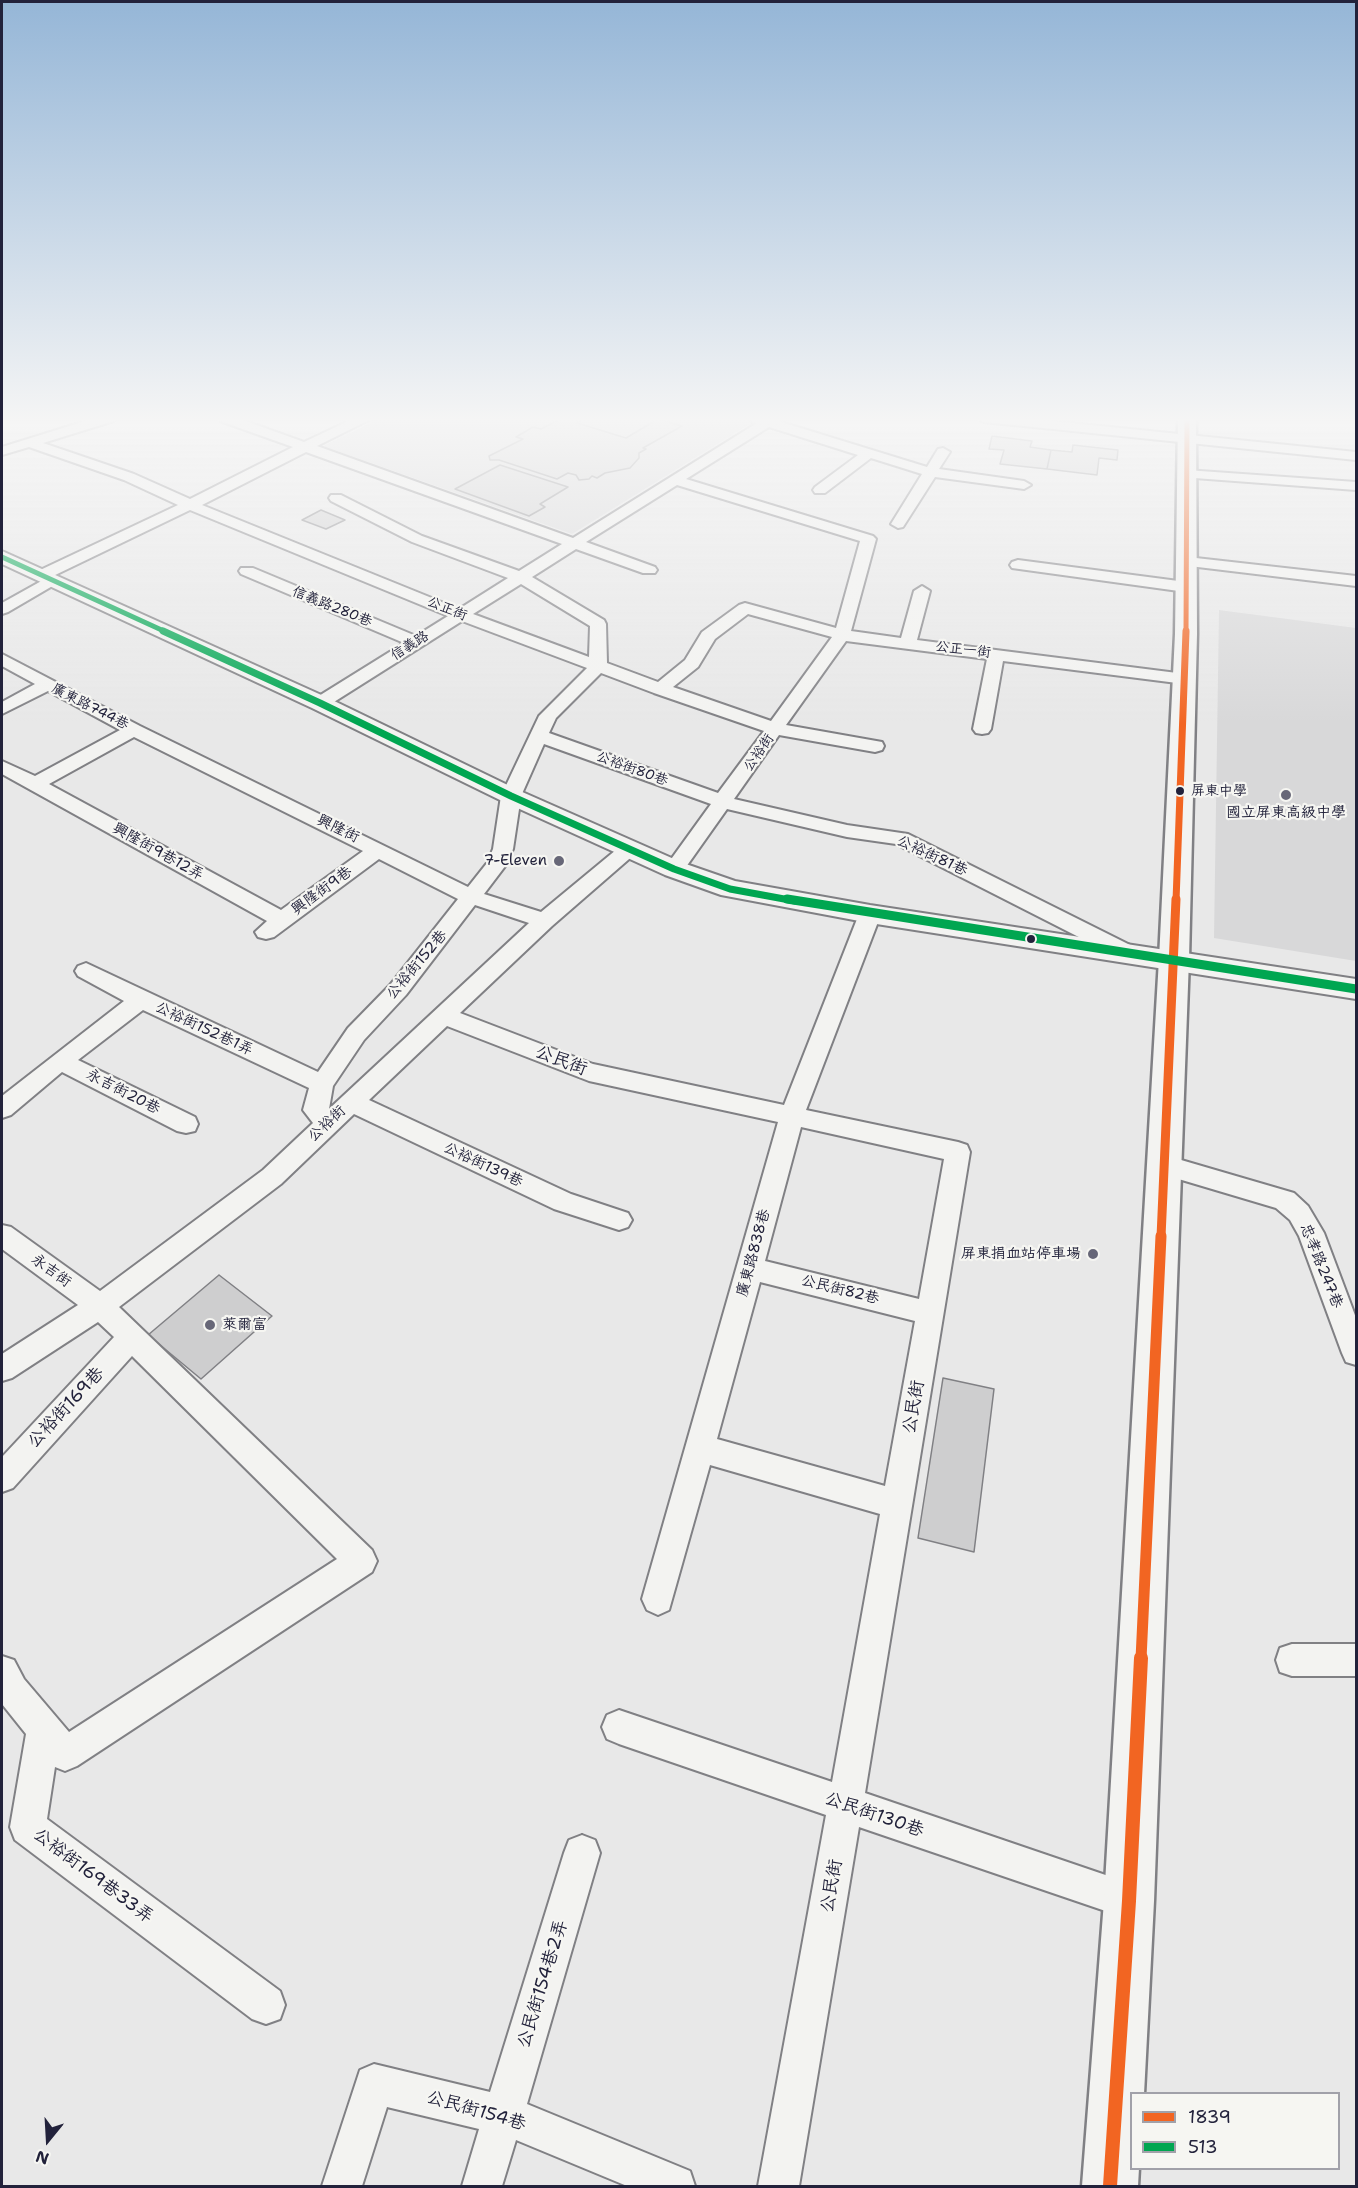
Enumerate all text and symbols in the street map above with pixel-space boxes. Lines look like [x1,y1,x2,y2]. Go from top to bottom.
street label: 信義路280巷 [290,583,374,631]
street label: 公正街 [424,593,470,625]
street label: 信義路 [388,628,432,664]
street label: 公正一街 [934,638,992,662]
street label: 廣東路744巷 [49,680,131,734]
street label: 公裕街 [740,731,778,775]
street label: 公裕街80巷 [594,748,670,790]
place label: 屏東中學 [1191,783,1247,799]
marker: 屏東中學 [1174,785,1186,797]
marker: 國立屏東高級中學 [1279,788,1293,802]
place label: 國立屏東高級中學 [1226,804,1346,822]
street label: 興隆街 [314,811,362,847]
street label: 興隆街9巷12弄 [109,820,207,884]
street label: 公裕街81巷 [894,832,970,880]
place label: 7-Eleven [484,852,547,870]
marker: 7-Eleven [552,854,566,868]
street label: 興隆街9巷 [288,863,356,919]
street label: 公裕街152巷 [383,927,451,1003]
unlabelled marker [1025,933,1037,945]
street label: 公裕街152巷1弄 [152,998,256,1060]
street label: 公民街 [532,1041,590,1081]
street label: 永吉街20巷 [83,1066,163,1118]
street label: 公裕街 [304,1102,350,1146]
street label: 公裕街139巷 [440,1139,526,1191]
street label: 廣東路838巷 [734,1207,774,1299]
street label: 忠孝路247巷 [1296,1221,1346,1311]
place label: 屏東捐血站停車場 [961,1245,1081,1263]
marker: 屏東捐血站停車場 [1086,1247,1100,1261]
street label: 永吉街 [28,1250,74,1292]
street label: 公民街82巷 [799,1272,881,1308]
place label: 萊爾富 [222,1316,267,1334]
marker: 萊爾富 [203,1318,217,1332]
street label: 公裕街169巷 [23,1363,109,1453]
street label: 公民街 [899,1379,929,1435]
street label: 公民街130巷 [822,1788,926,1842]
street label: 公裕街169巷33弄 [29,1824,157,1928]
street label: 公民街 [817,1858,847,1914]
street label: 公民街154巷2弄 [513,1917,573,2051]
street label: 公民街154巷 [424,2087,528,2135]
legend [1130,2092,1340,2170]
text: 1839 [1188,2105,1231,2129]
north arrow [18,2110,78,2170]
text: 513 [1188,2135,1218,2159]
text: N [33,2146,52,2170]

